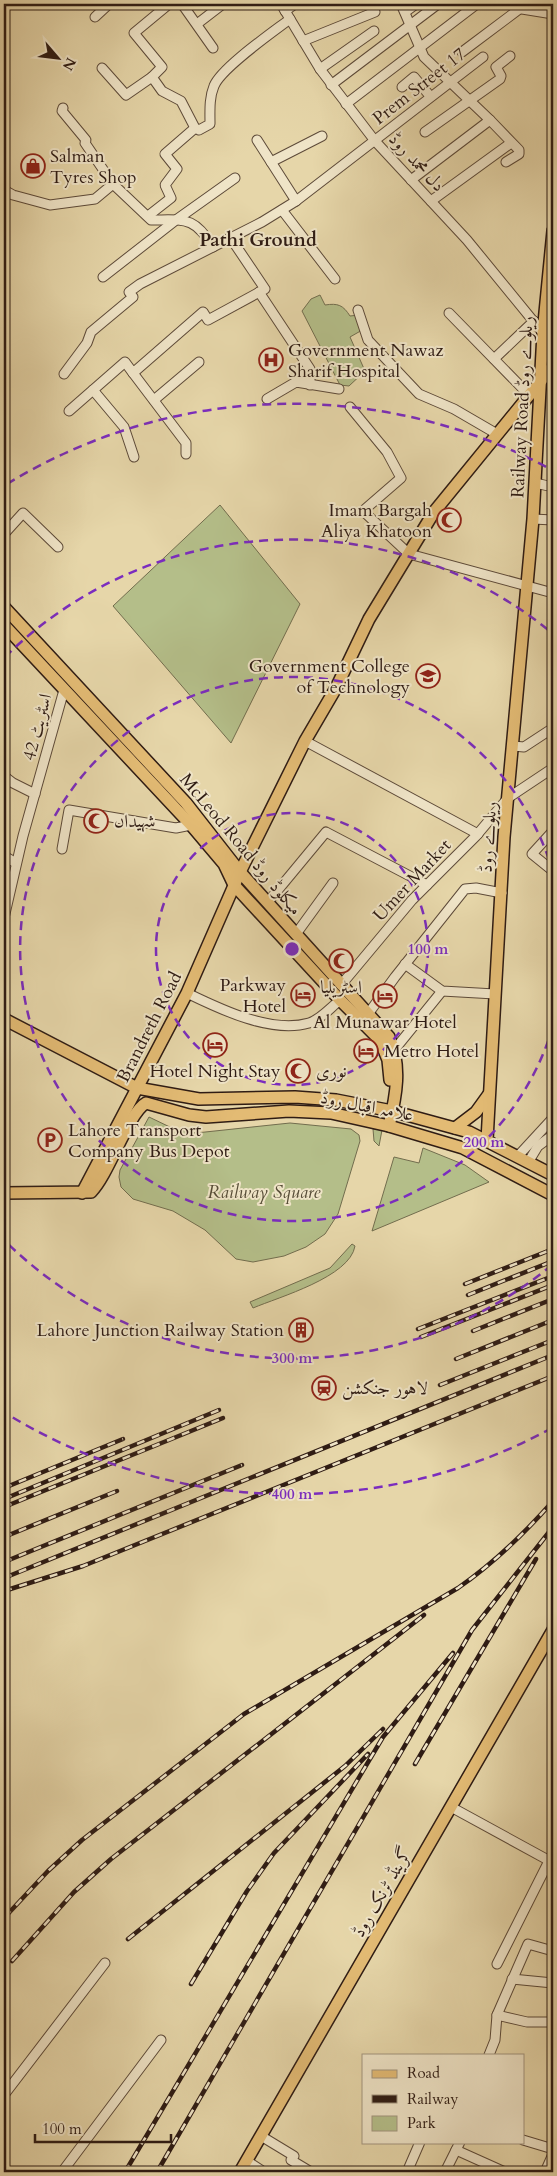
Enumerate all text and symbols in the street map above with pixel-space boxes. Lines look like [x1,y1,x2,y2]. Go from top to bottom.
north arrow [32,32,82,82]
street label: Prem Street 17 [367,42,471,131]
text: N [58,54,80,74]
street label: دل محمد روڈ [383,127,451,197]
place label: Salman Tyres Shop [50,144,137,190]
shop icon: Salman Tyres Shop [20,153,46,179]
district label: Pathi Ground [199,227,317,253]
street label: Railway Road ریلوے روڈ [505,315,540,499]
place label: Government Nawaz Sharif Hospital [288,338,444,384]
hospital icon: Government Nawaz Sharif Hospital [258,347,284,373]
place label: Imam Bargah Aliya Khatoon [321,498,433,544]
mosque icon: Imam Bargah Aliya Khatoon [436,507,462,533]
place label: Government College of Technology [249,654,410,700]
school or university icon: Government College of Technology [415,663,441,689]
street label: اسٹریٹ 42 [17,691,58,763]
street label: McLeod Road میکلوڈ روڈ [174,768,308,921]
street label: ریلوے روڈ [474,801,503,873]
mosque icon: شہیداں [83,808,109,834]
place label: شہیداں [114,809,156,834]
street label: Umer Market [368,833,457,927]
text: 100 m [408,939,449,959]
centre of rings [283,940,301,958]
mosque icon: اسٹریلیا [328,948,354,974]
street label: Brandreth Road [111,967,188,1087]
place label: Parkway Hotel [220,973,286,1019]
place label: اسٹریلیا [320,975,362,1000]
hotel icon: Parkway Hotel [290,982,316,1008]
hotel icon: Al Munawar Hotel [372,983,398,1009]
place label: Al Munawar Hotel [313,1010,457,1035]
hotel icon: Hotel Night Stay [202,1032,228,1058]
hotel icon: Metro Hotel [353,1038,379,1064]
place label: Metro Hotel [384,1039,480,1064]
mosque icon: نوری [285,1058,311,1084]
place label: Hotel Night Stay [150,1059,281,1084]
place label: نوری [316,1059,347,1084]
street label: علامہ اقبال روڈ [318,1085,416,1128]
place label: Lahore Transport Company Bus Depot [68,1118,230,1164]
parking icon: Lahore Transport Company Bus Depot [37,1127,63,1153]
text: 200 m [464,1132,505,1152]
park label: Railway Square [207,1180,322,1205]
building icon: Lahore Junction Railway Station [288,1317,314,1343]
place label: Lahore Junction Railway Station [37,1318,285,1343]
text: 300 m [272,1348,313,1368]
station icon: لاہور جنکشن [311,1375,337,1401]
place label: لاہور جنکشن [342,1376,428,1401]
text: 400 m [272,1484,313,1504]
street label: گرینڈ ٹرنک روڈ [346,1842,418,1942]
legend [362,2054,524,2144]
text: Road [407,2063,440,2083]
text: Railway [407,2089,458,2109]
scale bar [35,2111,171,2143]
text: Park [407,2113,436,2133]
text: 100 m [42,2119,82,2139]

